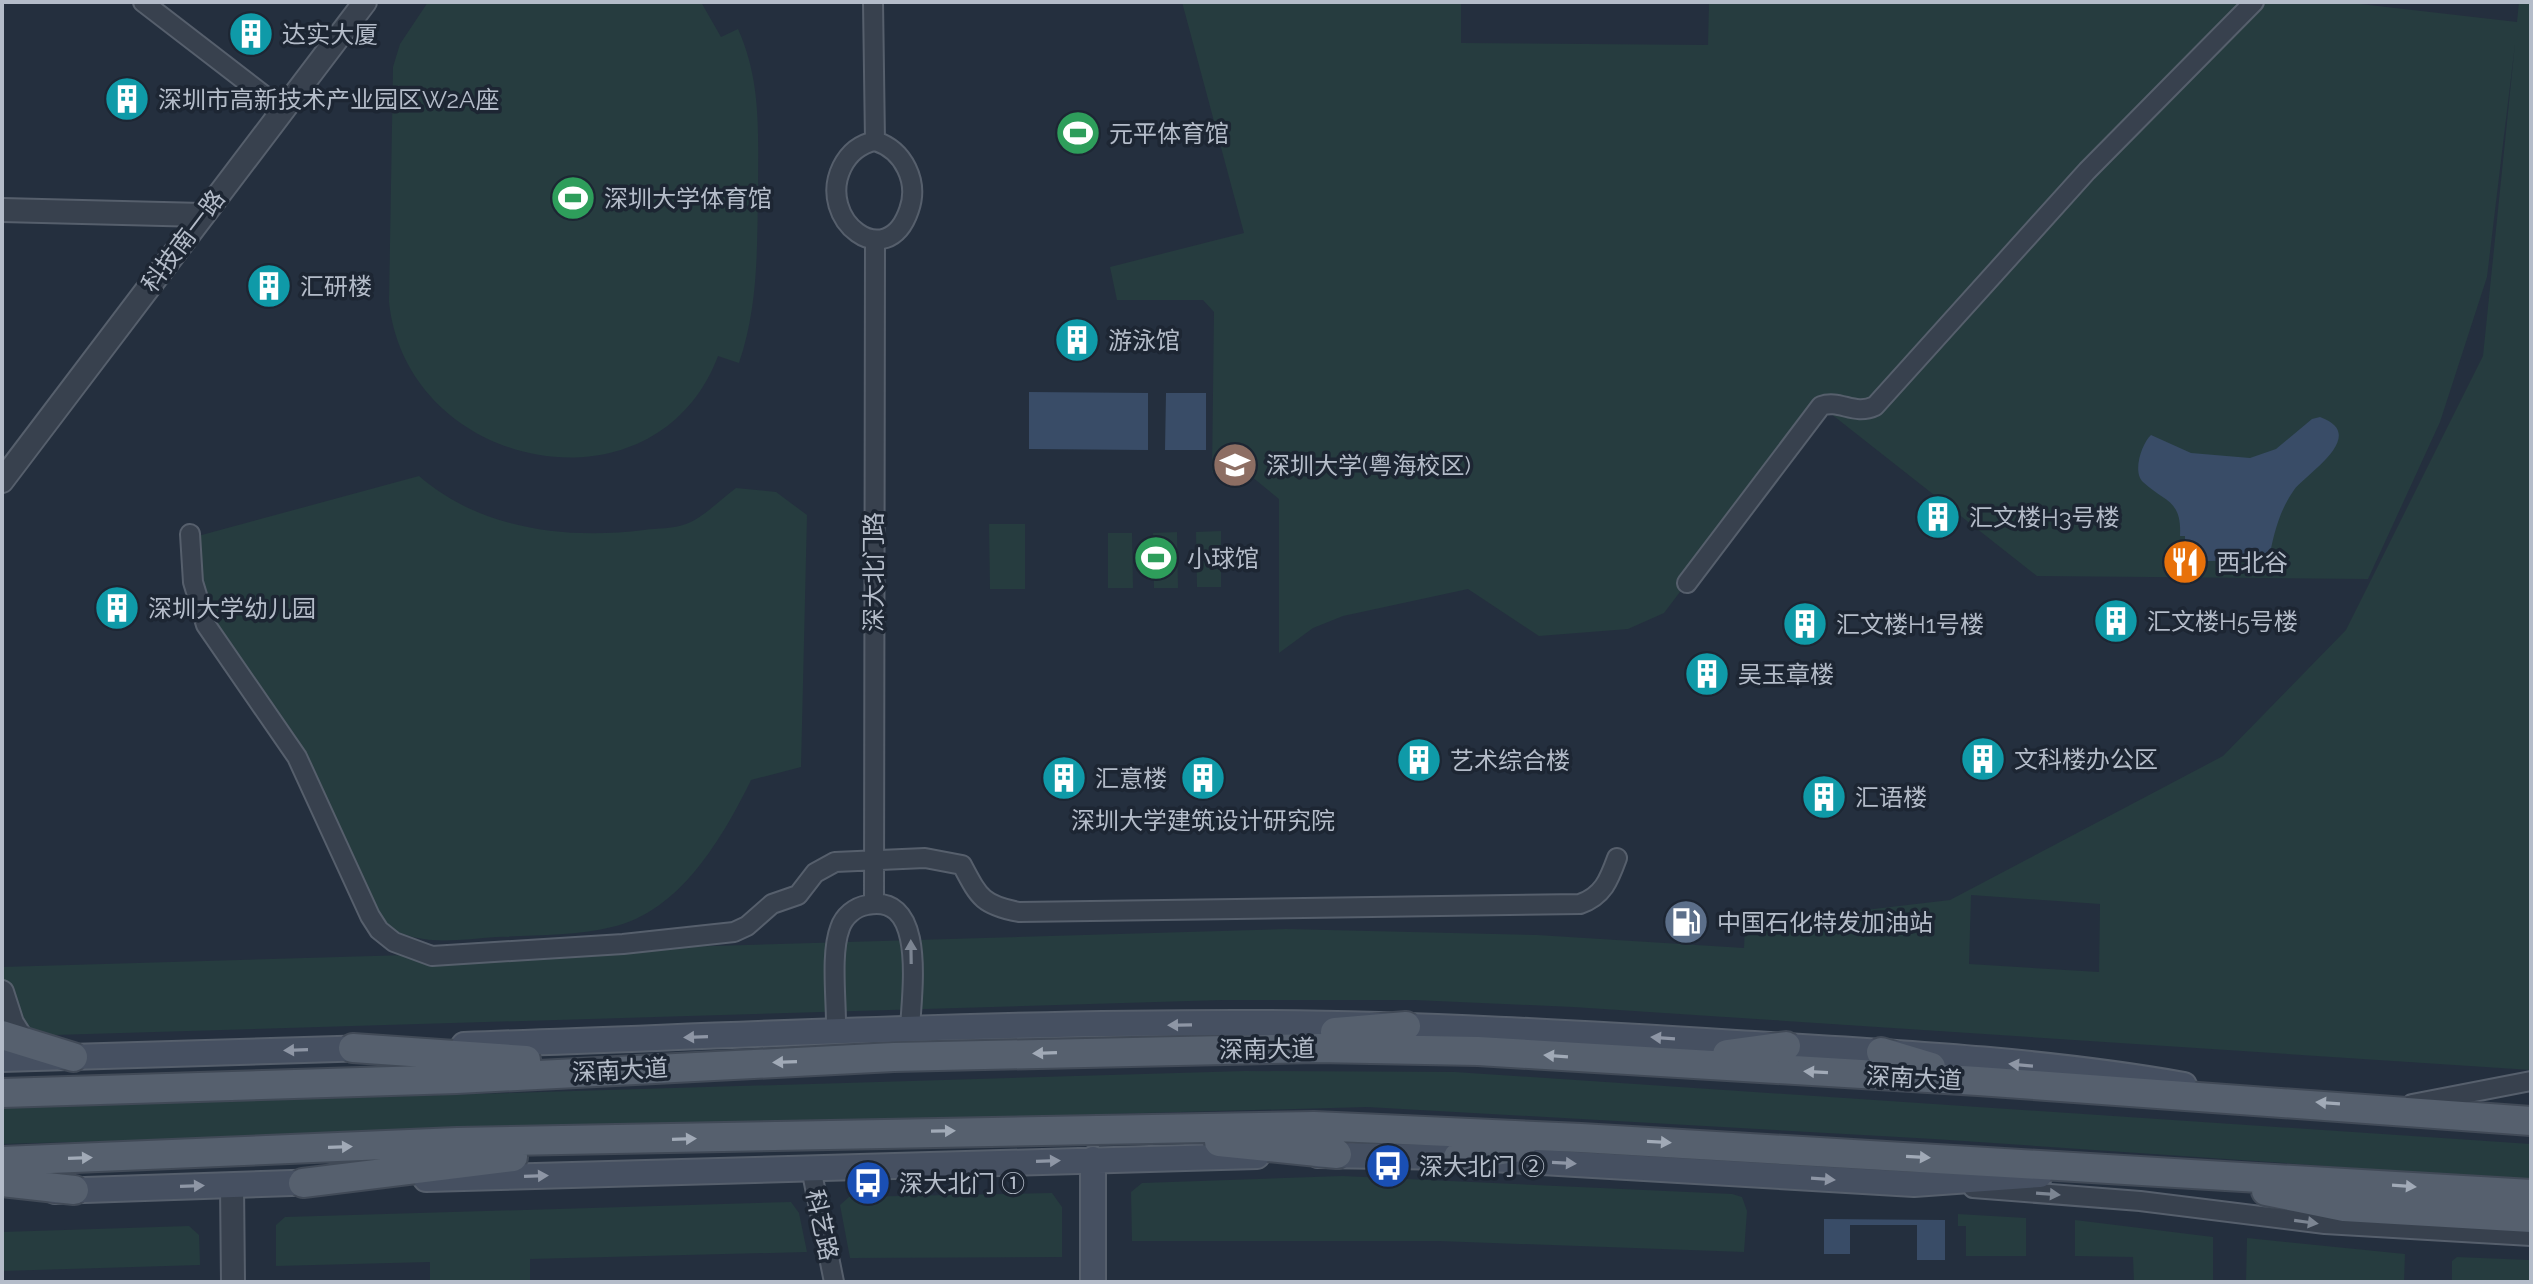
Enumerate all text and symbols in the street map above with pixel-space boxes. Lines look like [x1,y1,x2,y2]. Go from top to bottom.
building icon: 达实大厦 [227,10,275,58]
place label: 达实大厦 [282,20,378,49]
building icon: 深圳市高新技术产业园区W2A座 [103,75,151,123]
place label: 深圳市高新技术产业园区W2A座 [158,85,499,114]
sports icon: 元平体育馆 [1054,109,1102,157]
place label: 元平体育馆 [1109,119,1229,148]
sports icon: 深圳大学体育馆 [549,174,597,222]
street label: 科技南一路 [135,184,231,298]
place label: 深圳大学体育馆 [604,184,772,213]
building icon: 汇研楼 [245,262,293,310]
place label: 汇研楼 [300,272,372,301]
building icon: 游泳馆 [1053,316,1101,364]
place label: 游泳馆 [1108,326,1180,355]
school or university icon: 深圳大学(粤海校区) [1211,441,1259,489]
place label: 深圳大学(粤海校区) [1266,451,1471,480]
building icon: 汇文楼H3号楼 [1914,493,1962,541]
place label: 汇文楼H3号楼 [1969,503,2120,532]
street label: 深大北门路 [859,512,888,632]
sports icon: 小球馆 [1132,534,1180,582]
restaurant icon: 西北谷 [2161,538,2209,586]
place label: 小球馆 [1187,544,1259,573]
place label: 西北谷 [2216,548,2288,577]
building icon: 深圳大学幼儿园 [93,584,141,632]
place label: 深圳大学幼儿园 [148,594,316,623]
building icon: 汇文楼H5号楼 [2092,597,2140,645]
building icon: 汇文楼H1号楼 [1781,600,1829,648]
place label: 汇文楼H5号楼 [2147,607,2298,636]
place label: 汇文楼H1号楼 [1836,610,1984,639]
building icon: 吴玉章楼 [1683,650,1731,698]
place label: 吴玉章楼 [1738,660,1834,689]
building icon: 文科楼办公区 [1959,735,2007,783]
building icon: 艺术综合楼 [1395,736,1443,784]
place label: 文科楼办公区 [2014,745,2158,774]
place label: 艺术综合楼 [1450,746,1570,775]
building icon: 汇意楼 [1040,754,1088,802]
building icon: 深圳大学建筑设计研究院 [1179,754,1227,802]
place label: 汇意楼 [1095,764,1167,793]
building icon: 汇语楼 [1800,773,1848,821]
place label: 汇语楼 [1855,783,1927,812]
place label: 深圳大学建筑设计研究院 [1071,806,1335,835]
fuel station icon: 中国石化特发加油站 [1662,898,1710,946]
place label: 中国石化特发加油站 [1717,908,1933,937]
one-way arrow [905,939,917,964]
one-way arrow [1167,1019,1192,1031]
one-way arrow [683,1031,708,1044]
one-way arrow [1650,1031,1675,1044]
street label: 深南大道 [1219,1034,1315,1064]
one-way arrow [283,1044,308,1056]
one-way arrow [1032,1047,1057,1059]
one-way arrow [1544,1049,1569,1062]
street label: 深南大道 [571,1053,669,1087]
one-way arrow [772,1056,797,1069]
one-way arrow [2008,1059,2033,1072]
street label: 深南大道 [1865,1061,1963,1095]
one-way arrow [1803,1065,1828,1078]
one-way arrow [2315,1097,2340,1110]
one-way arrow [931,1125,956,1137]
one-way arrow [672,1133,697,1146]
one-way arrow [1647,1136,1672,1149]
one-way arrow [328,1141,353,1154]
bus stop icon: 深大北门 ② [1364,1142,1412,1190]
one-way arrow [1906,1150,1931,1163]
one-way arrow [68,1151,93,1164]
place label: 深大北门 ② [1419,1152,1545,1181]
one-way arrow [1036,1154,1061,1167]
one-way arrow [1552,1157,1577,1170]
bus stop icon: 深大北门 ① [844,1159,892,1207]
one-way arrow [524,1169,549,1182]
place label: 深大北门 ① [899,1169,1025,1198]
one-way arrow [1811,1172,1836,1185]
one-way arrow [180,1180,205,1193]
one-way arrow [2392,1180,2417,1193]
street label: 科艺路 [800,1187,844,1263]
one-way arrow [2036,1188,2061,1201]
one-way arrow [2294,1216,2319,1229]

